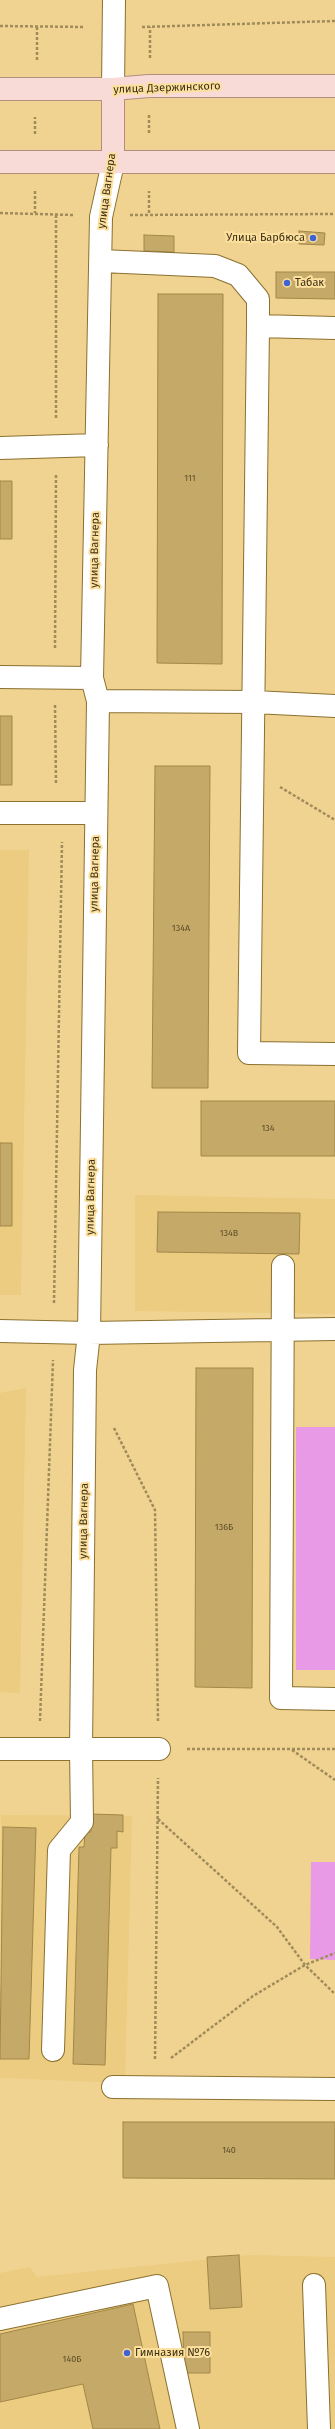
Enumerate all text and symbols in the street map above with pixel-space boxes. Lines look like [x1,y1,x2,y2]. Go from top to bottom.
street label: улица Дзержинского [113,80,221,96]
street label: улица Вагнера [95,153,119,229]
place label: Улица Барбюса [226,231,305,245]
marker: Улица Барбюса [308,233,318,243]
place label: Табак [295,276,324,290]
marker: Табак [282,278,292,288]
house number: 111 [184,473,196,483]
street label: улица Вагнера [88,512,102,588]
street label: улица Вагнера [88,836,102,912]
house number: 134А [172,923,190,933]
house number: 134 [261,1123,275,1133]
street label: улица Вагнера [84,1159,98,1235]
house number: 134В [220,1228,238,1238]
street label: улица Вагнера [77,1483,91,1559]
house number: 136Б [215,1522,233,1532]
house number: 140 [222,2145,236,2155]
place label: Гимназия №76 [135,2346,210,2360]
marker: Гимназия №76 [122,2348,132,2358]
house number: 140Б [63,2354,81,2364]

